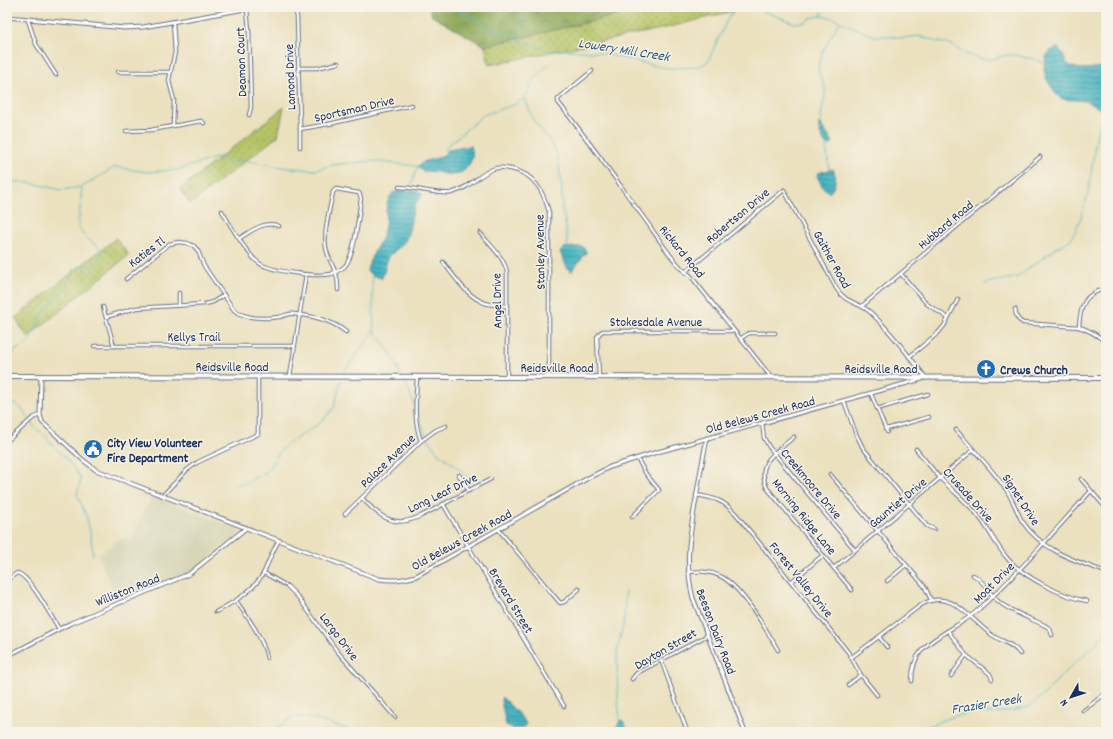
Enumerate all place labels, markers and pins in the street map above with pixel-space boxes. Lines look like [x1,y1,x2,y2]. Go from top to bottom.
church icon: Crews Church [975,358,997,380]
place label: Crews Church [1000,362,1068,381]
place label: City View Volunteer Fire Department [107,435,204,469]
public building icon: City View Volunteer Fire Department [82,438,104,460]

